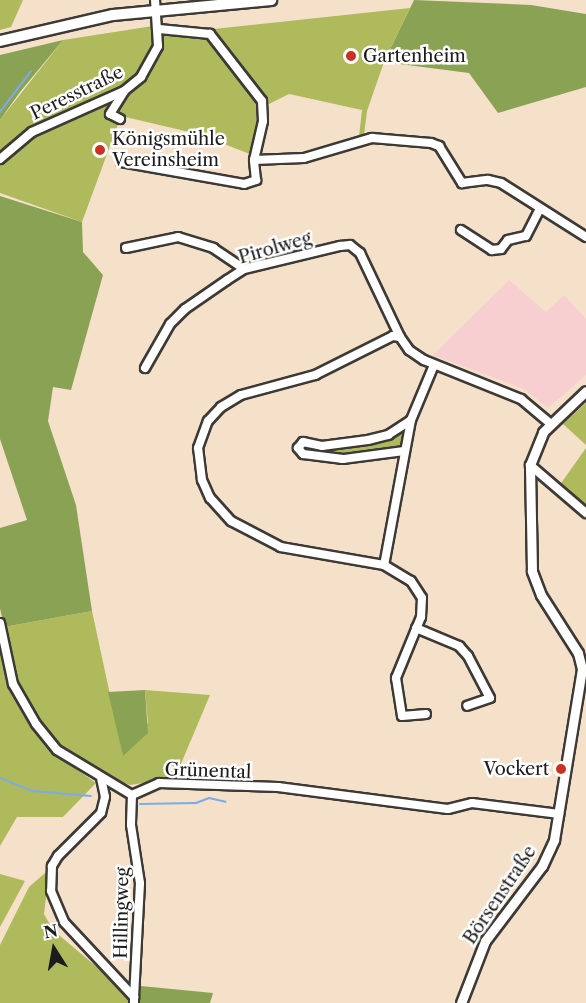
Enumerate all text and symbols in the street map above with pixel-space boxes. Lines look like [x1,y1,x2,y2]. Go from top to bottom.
place label: Gartenheim [363,45,466,67]
marker: Gartenheim [344,49,358,63]
street label: Peresstraße [27,61,127,125]
place label: Königsmühle Vereinsheim [112,129,225,172]
marker: Königsmühle Vereinsheim [93,143,107,157]
street label: Pirolweg [236,227,314,269]
place label: Vockert [483,758,549,780]
street label: Grünental [164,759,252,783]
marker: Vockert [554,762,568,776]
street label: Börsenstraße [459,842,541,948]
street label: Hillingweg [110,867,134,959]
north arrow [24,919,84,979]
text: N [42,920,59,942]

